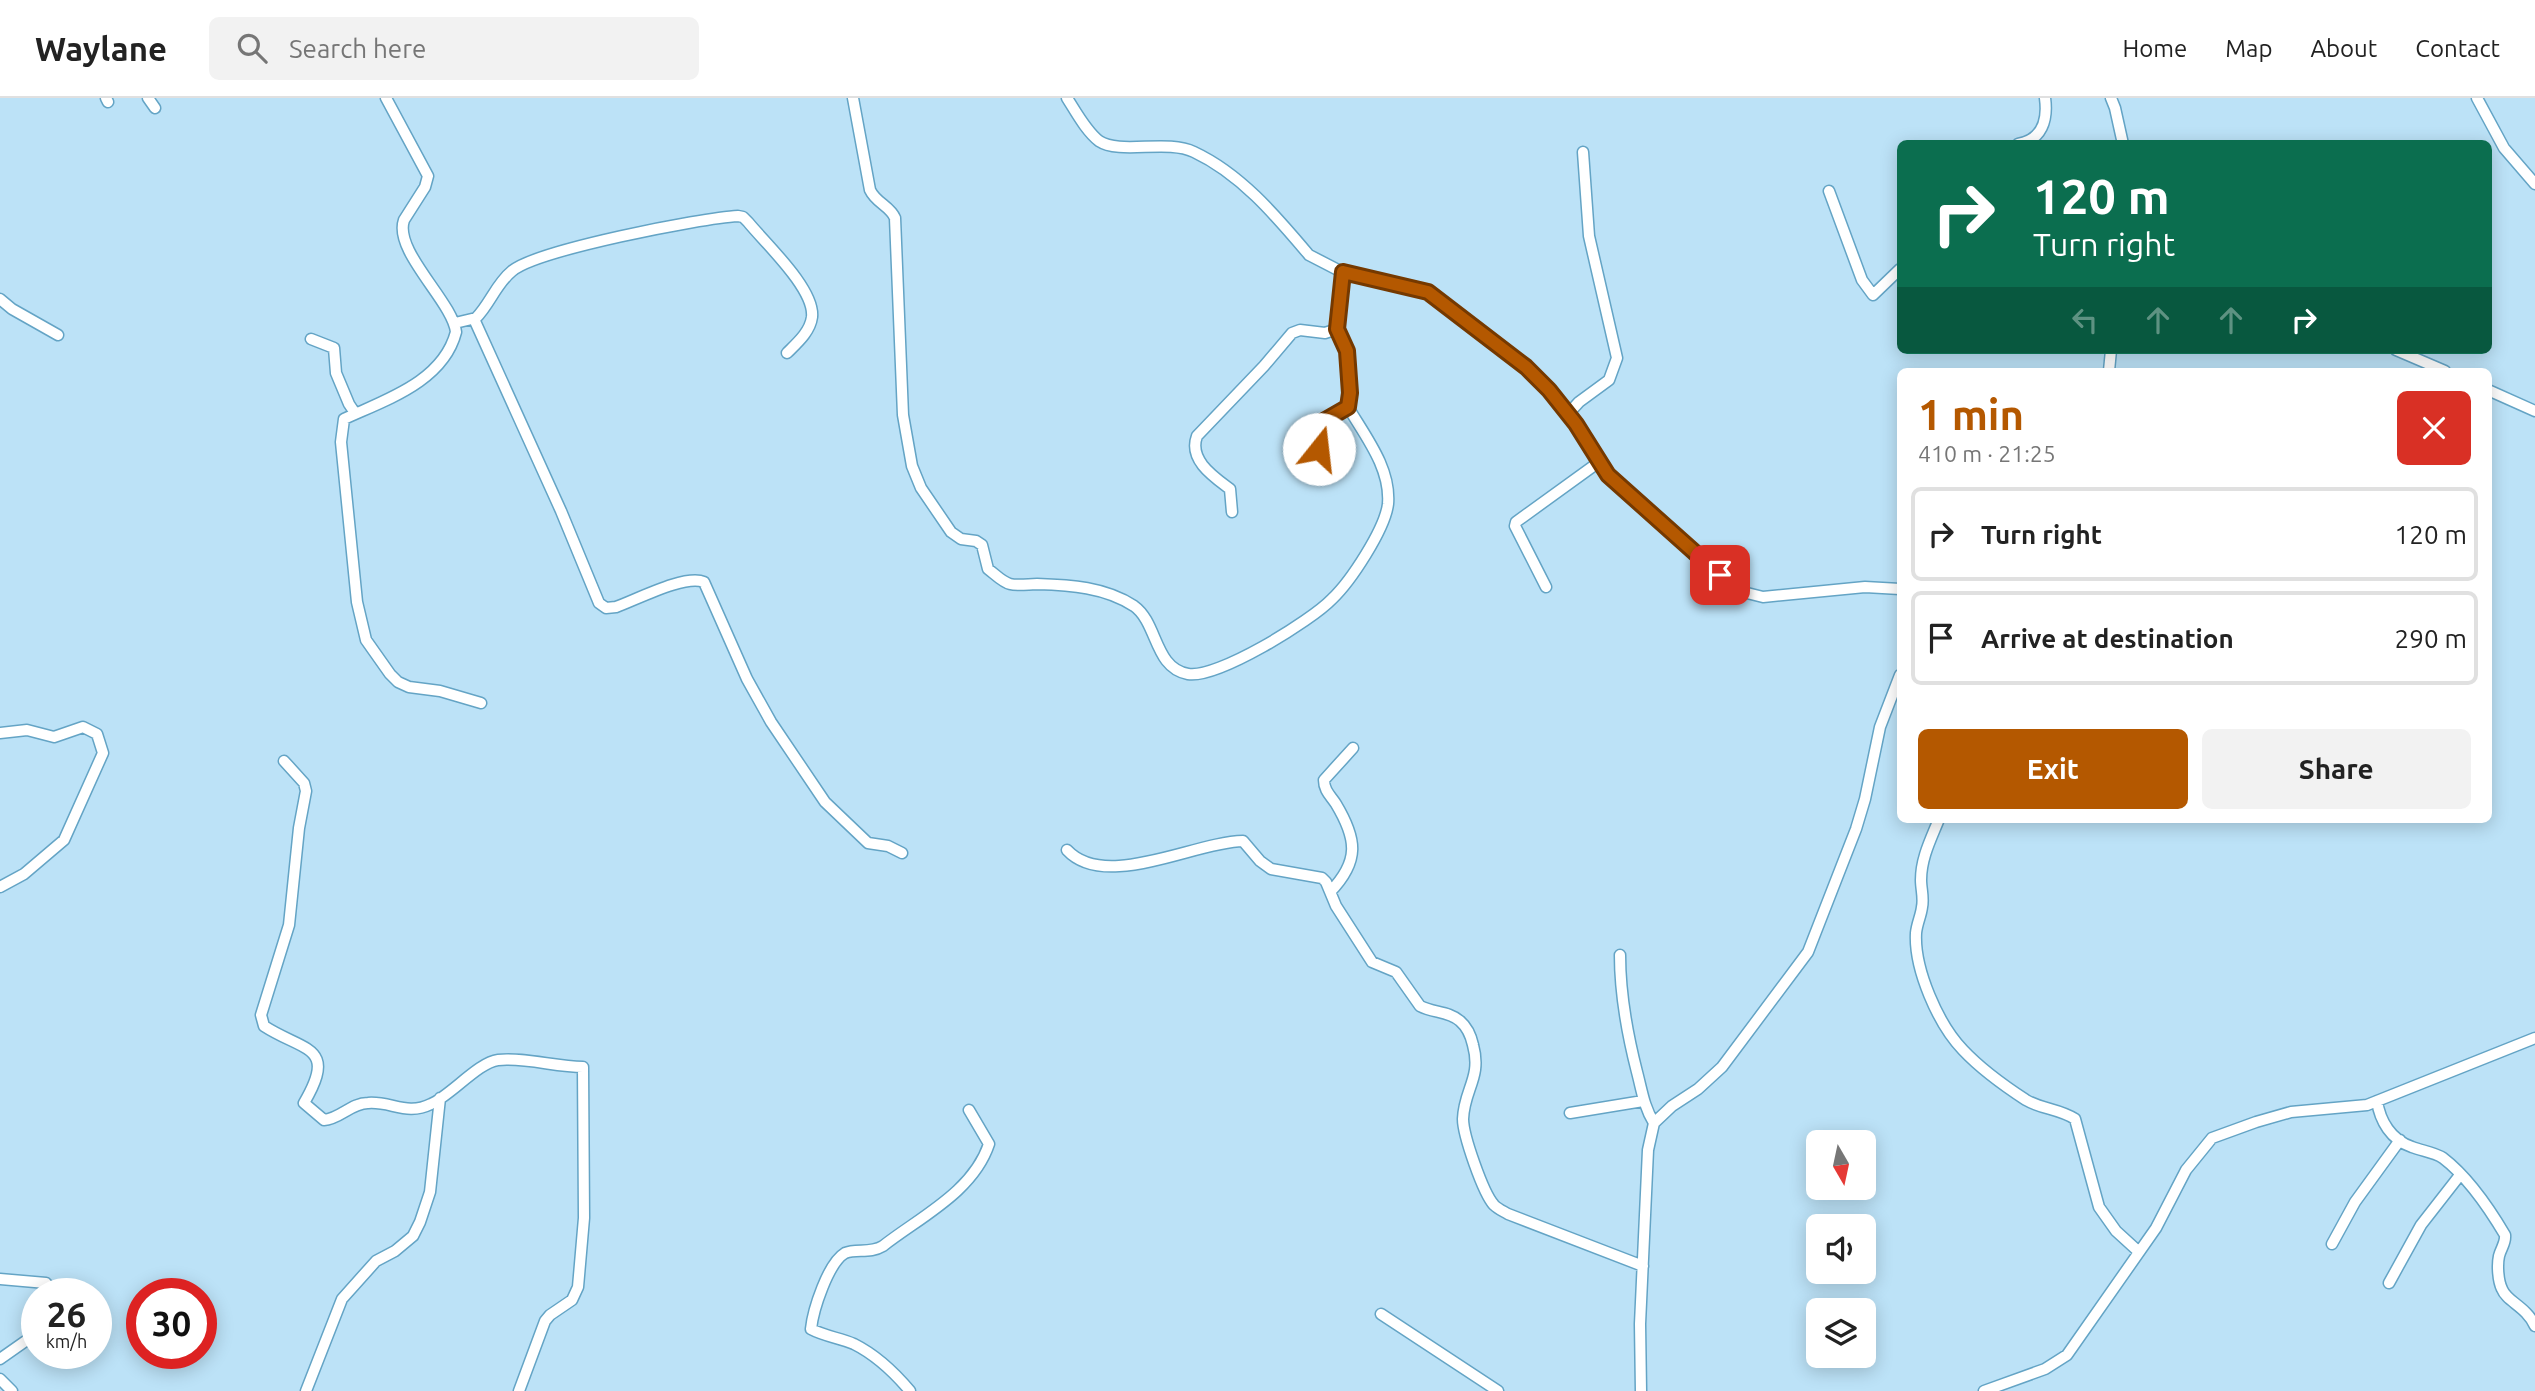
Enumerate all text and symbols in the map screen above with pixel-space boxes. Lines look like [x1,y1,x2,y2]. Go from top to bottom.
search box [209,17,699,80]
icon: search [233,29,271,67]
text: Waylane [35,30,167,67]
text: Search here [289,34,426,63]
text: Home [2122,35,2187,62]
text: Map [2225,35,2272,62]
text: About [2310,35,2377,62]
text: Contact [2415,35,2500,62]
icon: right [1918,168,2009,259]
text: 120 m [2033,168,2170,223]
text: Turn right [2033,226,2175,262]
icon: left [2066,301,2104,339]
icon: ahead [2139,301,2177,339]
icon: ahead [2212,301,2250,339]
icon: right [2285,301,2323,339]
text: 1 min [1918,391,2024,438]
button: close [2397,391,2471,465]
position arrow [1282,412,1356,486]
text: 410 m · 21:25 [1918,441,2056,466]
icon: right [1922,515,1960,553]
text: Turn right [1981,520,2102,549]
text: 120 m [2395,520,2467,549]
pin [1690,545,1750,605]
icon: arrive [1701,556,1739,594]
icon: arrive [1922,619,1960,657]
text: Arrive at destination [1981,624,2234,653]
text: 290 m [2395,624,2467,653]
button: Exit [1918,729,2188,809]
button: Share [2202,729,2471,809]
north arrow [1806,1130,1876,1200]
map controls [1806,1130,1876,1368]
button: sound [1806,1214,1876,1284]
speed limit sign: 30 [126,1278,217,1369]
text: 26 [47,1294,86,1334]
button: layers [1806,1298,1876,1368]
text: km/h [46,1331,87,1351]

